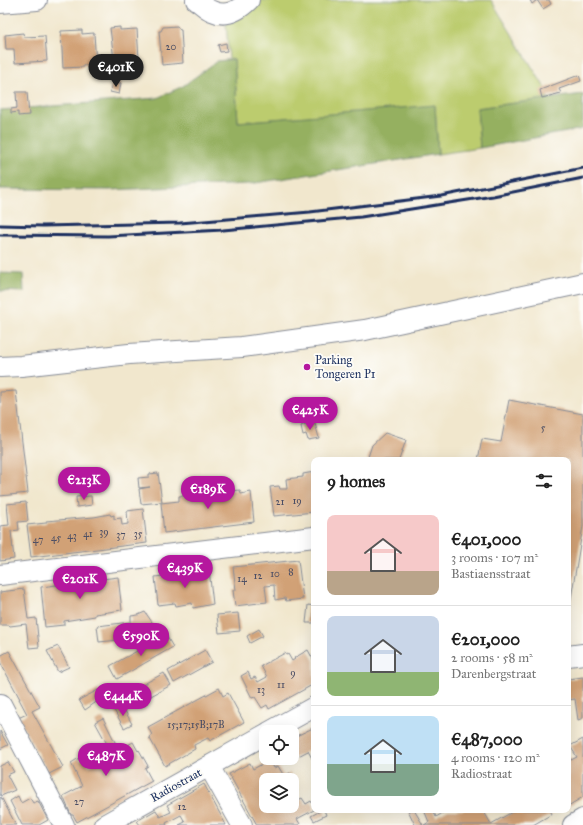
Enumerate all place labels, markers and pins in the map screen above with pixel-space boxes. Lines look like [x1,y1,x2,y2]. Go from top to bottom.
pin: €401K [88,54,144,88]
place label: Parking Tongeren P1 [315,353,376,382]
marker: Parking Tongeren P1 [302,362,312,372]
pin: €425K [282,397,338,431]
pin: €213K [56,467,112,501]
pin: €189K [180,476,236,510]
pin: €439K [157,555,213,589]
pin: €201K [52,566,108,600]
pin: €590K [113,623,169,657]
pin: €444K [95,683,151,717]
pin: €487K [78,743,134,777]

